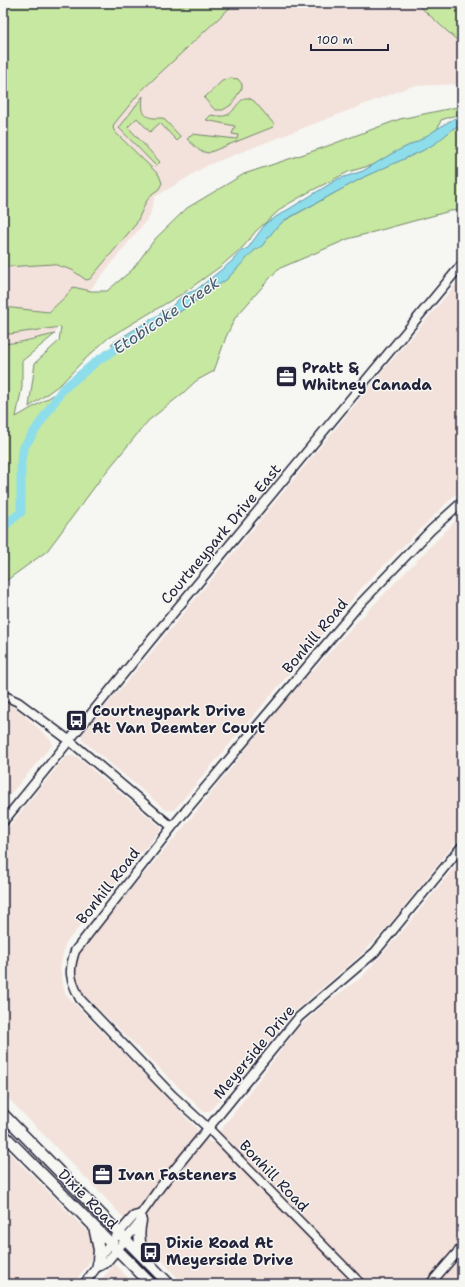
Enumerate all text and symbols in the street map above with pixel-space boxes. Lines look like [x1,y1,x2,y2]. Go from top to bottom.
scale bar [311,26,388,52]
text: 100 m [317,32,353,48]
water label: Etobicoke Creek [109,272,224,359]
place label: Pratt & Whitney Canada [302,358,433,395]
office icon: Pratt & Whitney Canada [274,364,300,390]
street label: Courtneypark Drive East [156,460,286,608]
street label: Bonhill Road [278,594,353,678]
place label: Courtneypark Drive At Van Deemter Court [92,701,265,738]
bus stop icon: Courtneypark Drive At Van Deemter Court [63,707,89,733]
street label: Bonhill Road [72,843,145,928]
street label: Meyerside Drive [209,1001,299,1103]
street label: Bonhill Road [235,1136,314,1216]
office icon: Ivan Fasteners [90,1162,116,1188]
street label: Dixie Road [54,1165,123,1234]
place label: Ivan Fasteners [118,1165,237,1185]
place label: Dixie Road At Meyerside Drive [166,1233,293,1270]
bus stop icon: Dixie Road At Meyerside Drive [137,1239,163,1265]

